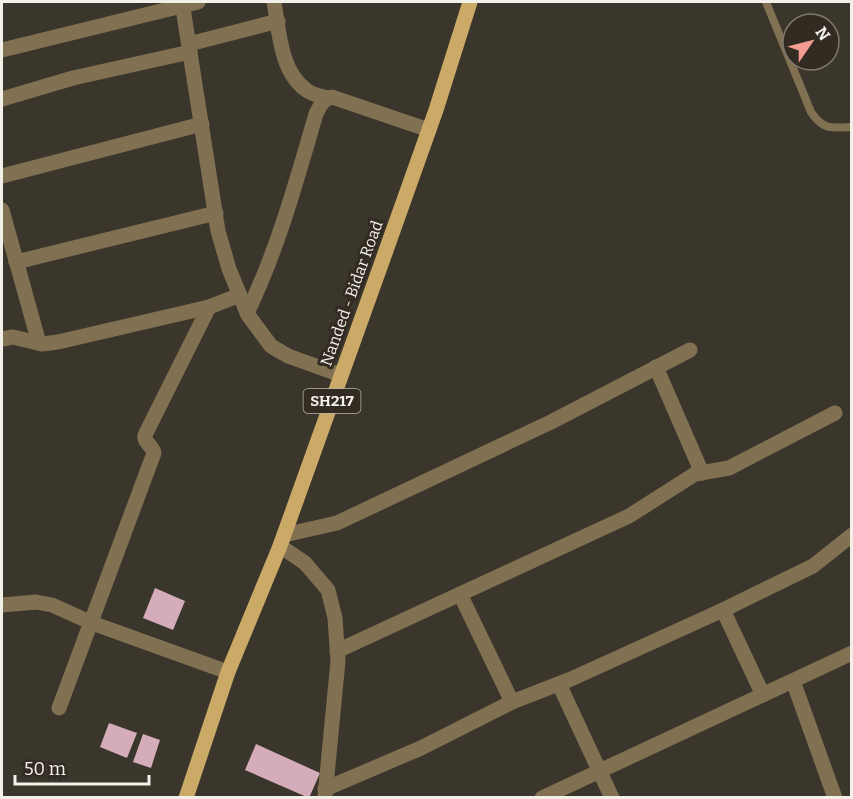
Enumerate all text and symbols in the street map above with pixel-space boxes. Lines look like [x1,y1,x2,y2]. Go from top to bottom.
north arrow [781,12,841,72]
text: N [812,23,834,44]
street label: Nanded - Bidar Road [316,217,387,369]
road number: SH217 [304,389,360,413]
scale bar [15,748,148,786]
text: 50 m [24,758,66,780]

